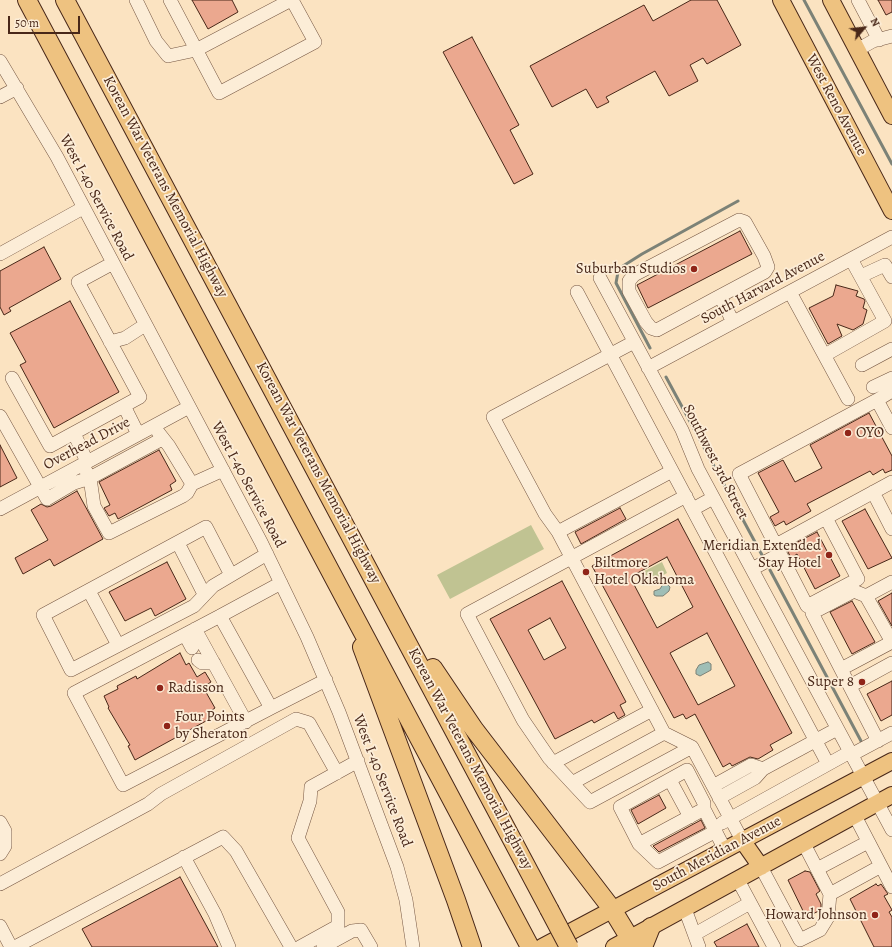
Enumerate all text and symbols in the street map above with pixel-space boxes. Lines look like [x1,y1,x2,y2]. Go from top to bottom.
scale bar [10,8,82,34]
north arrow [844,8,884,48]
text: 50 m [15,15,39,31]
text: N [867,15,884,29]
street label: West Reno Avenue [802,51,870,159]
street label: Korean War Veterans Memorial Highway [99,73,231,301]
street label: West I-40 Service Road [55,132,137,264]
street label: South Harvard Avenue [698,248,828,328]
place label: Suburban Studios [576,260,686,278]
marker: Suburban Studios [689,264,699,274]
street label: Korean War Veterans Memorial Highway [252,359,384,587]
street label: Southwest 3rd Street [678,401,752,523]
street label: Overhead Drive [40,414,134,474]
street label: West I-40 Service Road [207,419,289,551]
place label: OYO [856,424,884,442]
marker: OYO [843,428,853,438]
place label: Meridian Extended Stay Hotel [703,537,821,572]
marker: Meridian Extended Stay Hotel [824,550,834,560]
place label: Biltmore Hotel Oklahoma [594,554,694,589]
marker: Biltmore Hotel Oklahoma [581,567,591,577]
street label: Korean War Veterans Memorial Highway [404,645,536,873]
place label: Super 8 [807,673,854,691]
marker: Super 8 [857,677,867,687]
place label: Radisson [168,679,224,697]
marker: Radisson [155,683,165,693]
place label: Four Points by Sheraton [175,708,248,743]
street label: West I-40 Service Road [348,712,416,850]
marker: Four Points by Sheraton [162,721,172,731]
street label: South Meridian Avenue [649,812,785,896]
place label: Howard Johnson [765,906,867,924]
marker: Howard Johnson [870,910,880,920]

